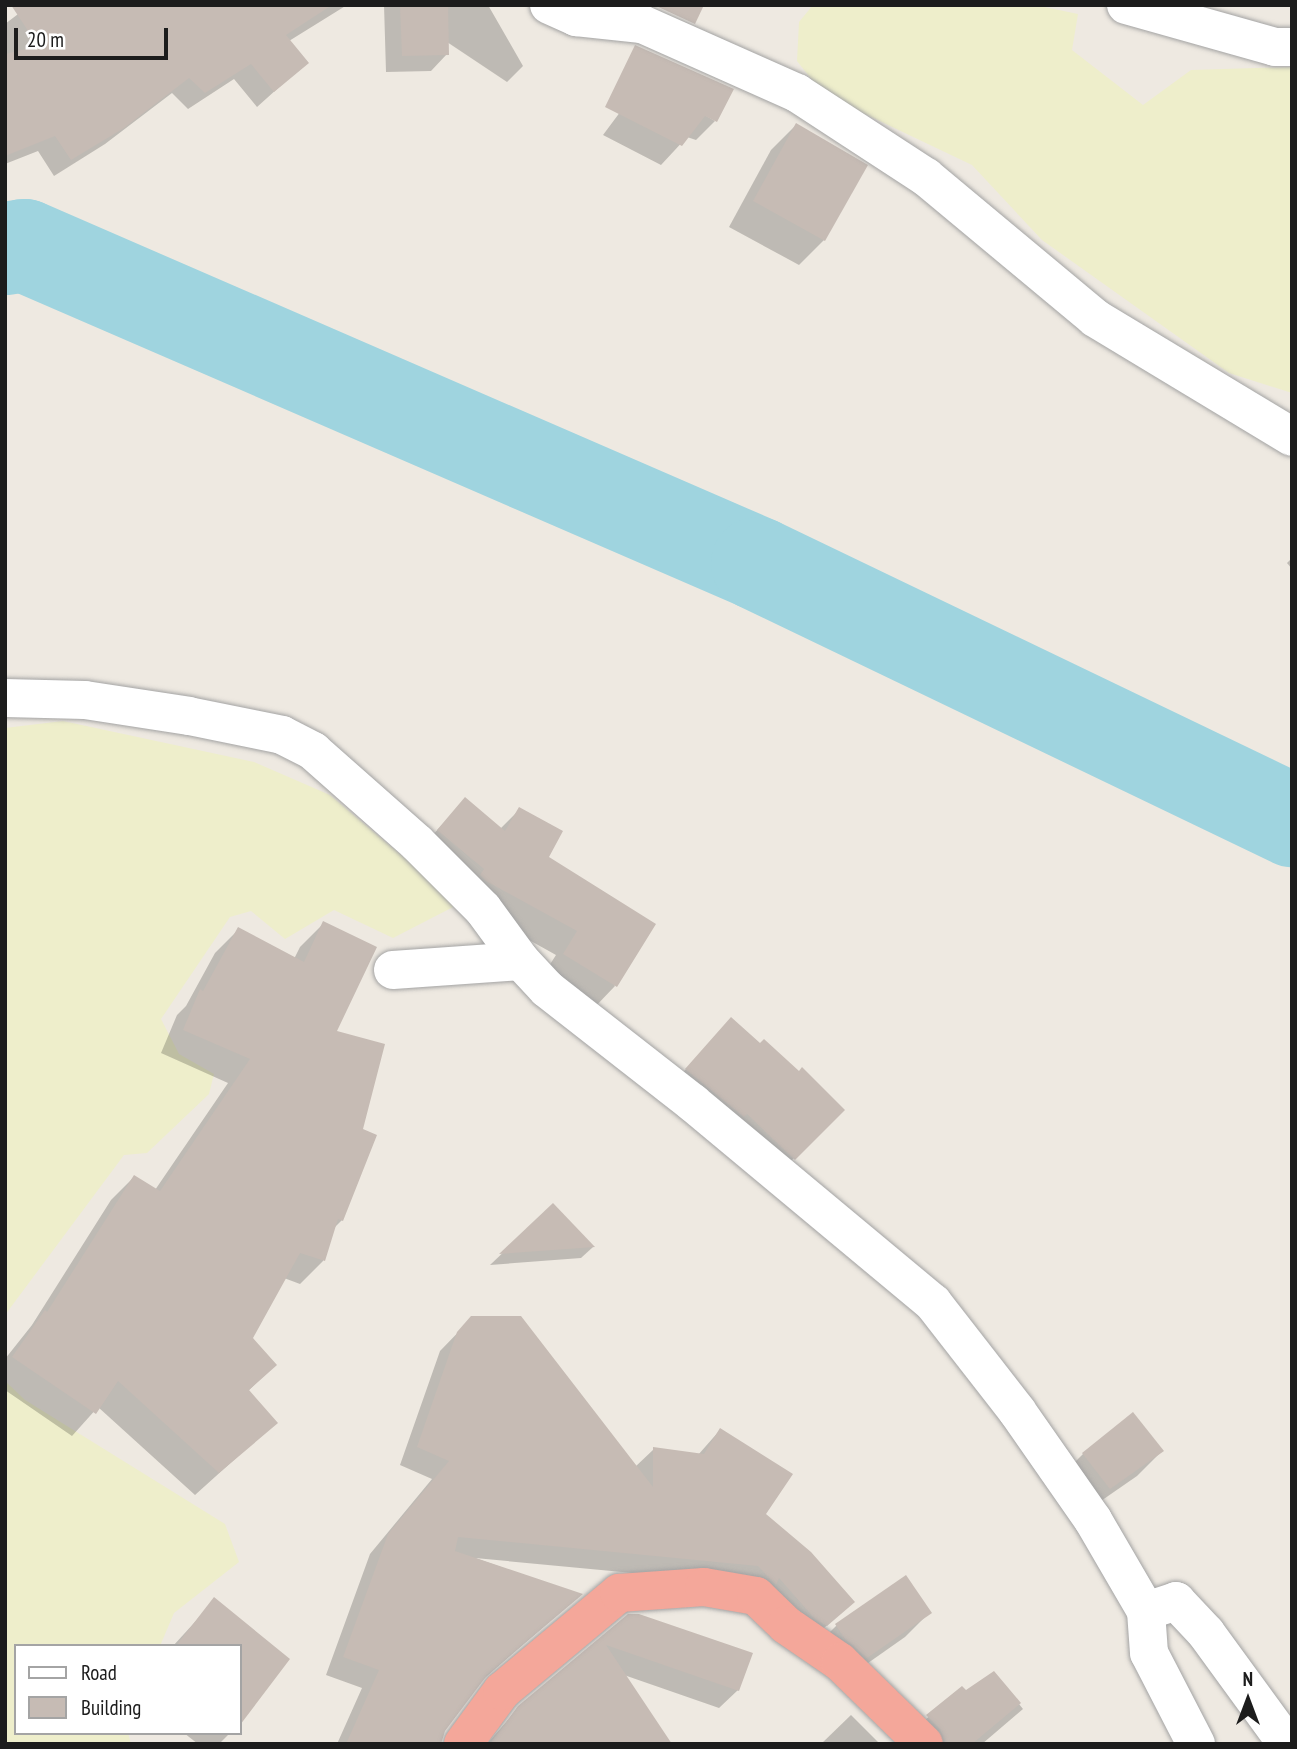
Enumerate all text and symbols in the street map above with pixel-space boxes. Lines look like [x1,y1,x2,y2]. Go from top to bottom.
scale bar [18,14,172,58]
text: 20 m [27,26,64,53]
legend [14,1644,242,1735]
text: Road [81,1659,117,1686]
north arrow [1213,1665,1283,1735]
text: N [1243,1667,1253,1691]
text: Building [81,1694,141,1721]

